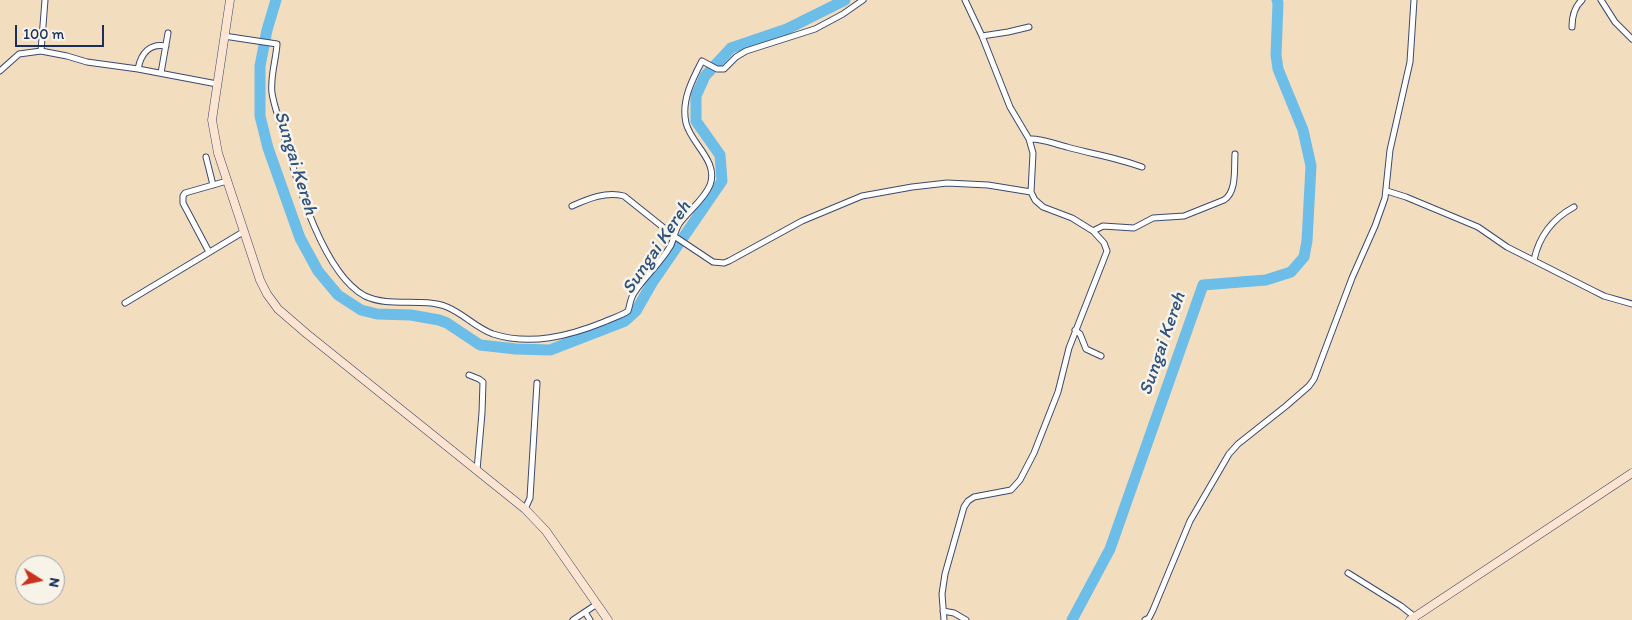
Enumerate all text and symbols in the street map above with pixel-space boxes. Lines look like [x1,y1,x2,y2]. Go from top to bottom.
scale bar [18,15,106,47]
text: 100 m [23,25,64,43]
water label: Sungai Kereh [268,108,322,218]
water label: Sungai Kereh [618,197,696,299]
water label: Sungai Kereh [1135,290,1191,398]
north arrow [15,555,65,605]
text: N [45,576,63,589]

